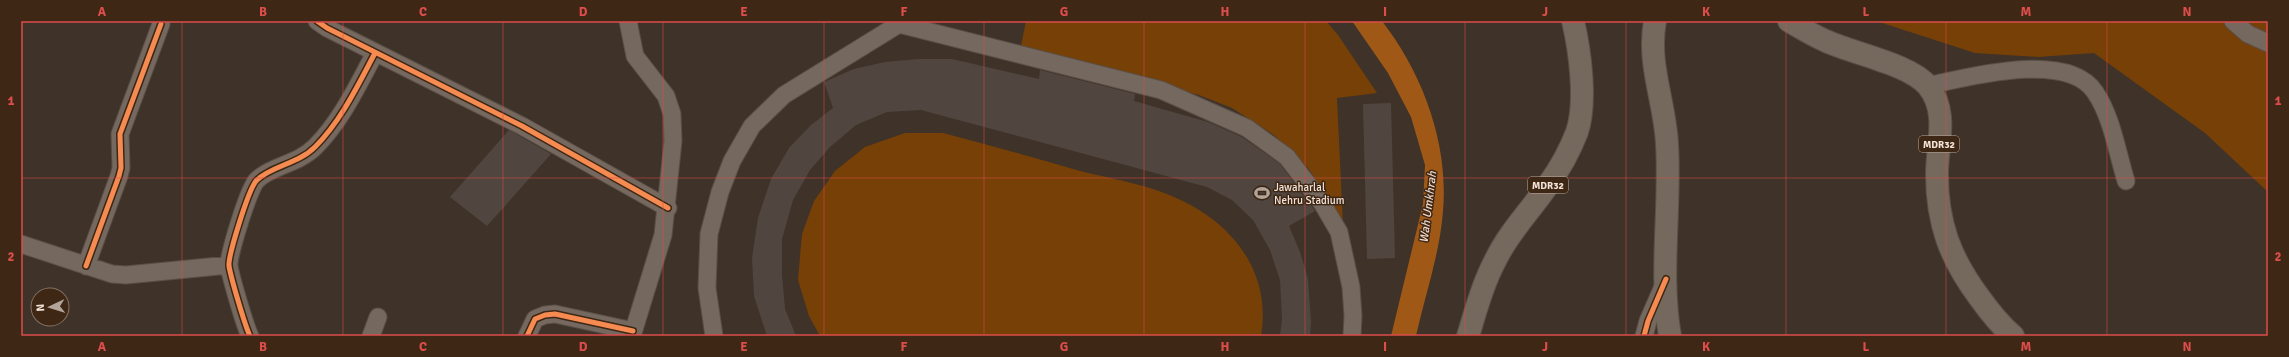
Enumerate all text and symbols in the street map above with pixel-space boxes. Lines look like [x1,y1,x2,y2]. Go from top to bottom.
text: A [98,4,107,20]
text: B [259,4,267,20]
text: C [419,4,427,20]
text: D [579,4,588,20]
text: E [740,4,748,20]
text: F [901,4,908,20]
text: G [1060,4,1068,20]
text: H [1221,4,1229,20]
text: I [1383,4,1387,20]
text: J [1542,4,1548,20]
text: K [1702,4,1710,20]
text: L [1863,4,1870,20]
text: M [2021,4,2032,20]
text: N [2182,4,2192,20]
text: 1 [7,93,15,109]
text: 1 [2274,93,2282,109]
road number: MDR32 [1919,136,1959,152]
water label: Wah Umkhrah [1417,170,1440,244]
road number: MDR32 [1528,177,1568,193]
place label: Jawaharlal Nehru Stadium [1274,181,1345,207]
sports icon: Jawaharlal Nehru Stadium [1253,184,1271,202]
text: 2 [7,249,15,265]
text: 2 [2274,249,2282,265]
north arrow [30,287,70,327]
text: N [34,303,47,312]
text: A [98,339,107,355]
text: B [259,339,267,355]
text: C [419,339,427,355]
text: D [579,339,588,355]
text: E [740,339,748,355]
text: F [901,339,908,355]
text: G [1060,339,1068,355]
text: H [1221,339,1229,355]
text: I [1383,339,1387,355]
text: J [1542,339,1548,355]
text: K [1702,339,1710,355]
text: L [1863,339,1870,355]
text: M [2021,339,2032,355]
text: N [2182,339,2192,355]

